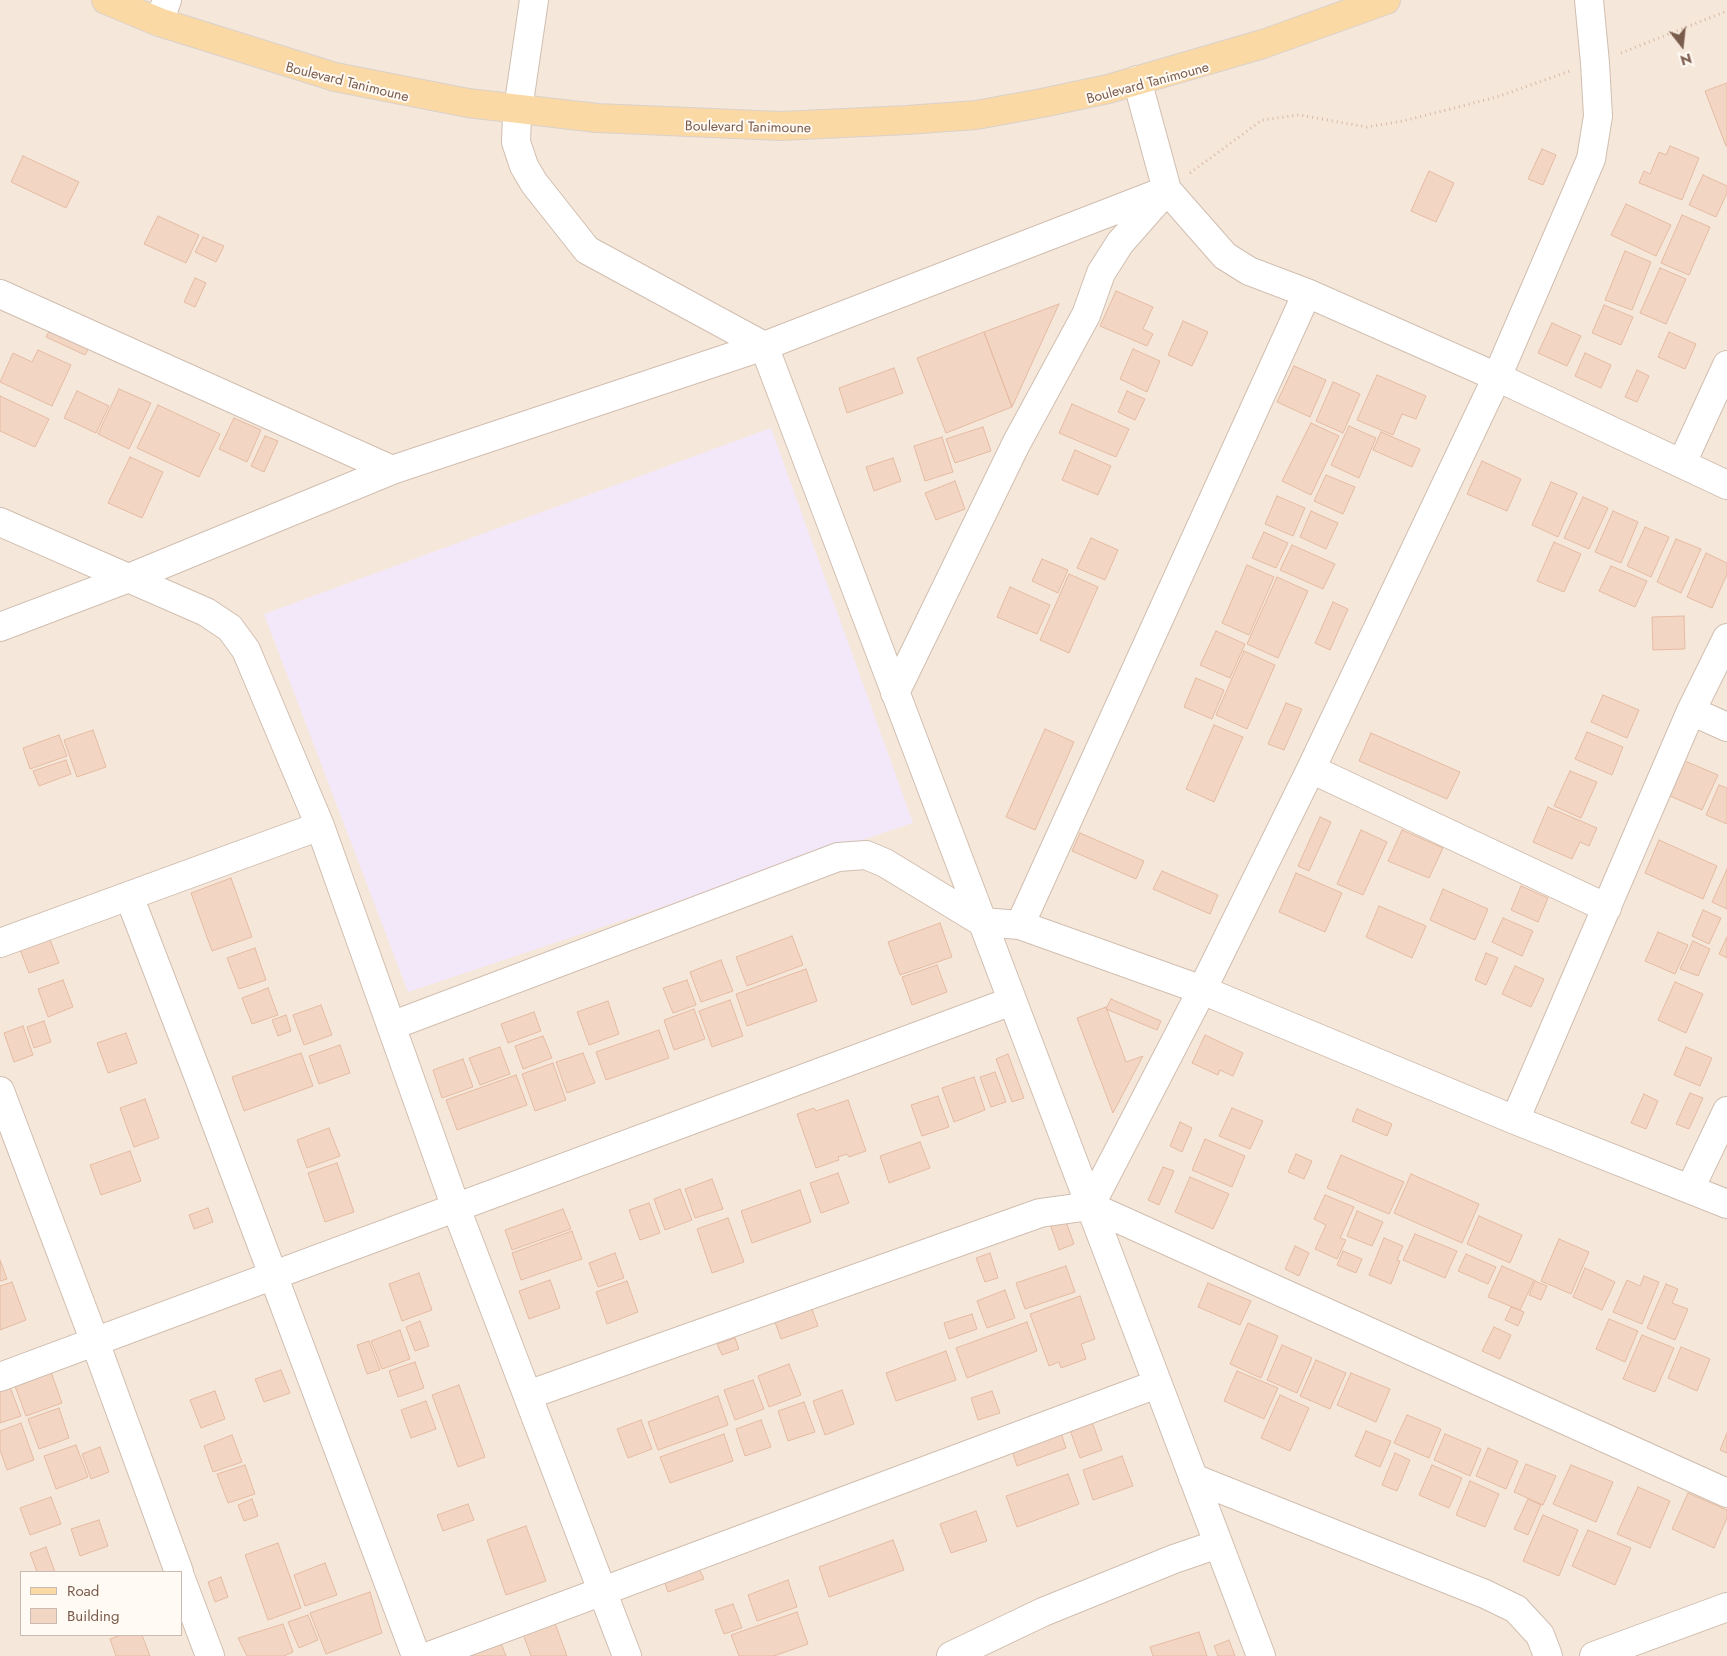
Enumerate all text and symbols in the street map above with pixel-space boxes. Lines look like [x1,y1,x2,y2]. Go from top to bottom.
north arrow [1657,20,1707,70]
text: N [1678,48,1694,71]
street label: Boulevard Tanimoune [284,60,410,106]
street label: Boulevard Tanimoune [1085,60,1211,108]
street label: Boulevard Tanimoune [685,118,811,138]
legend [20,1571,182,1636]
text: Road [67,1580,99,1602]
text: Building [67,1605,119,1627]

